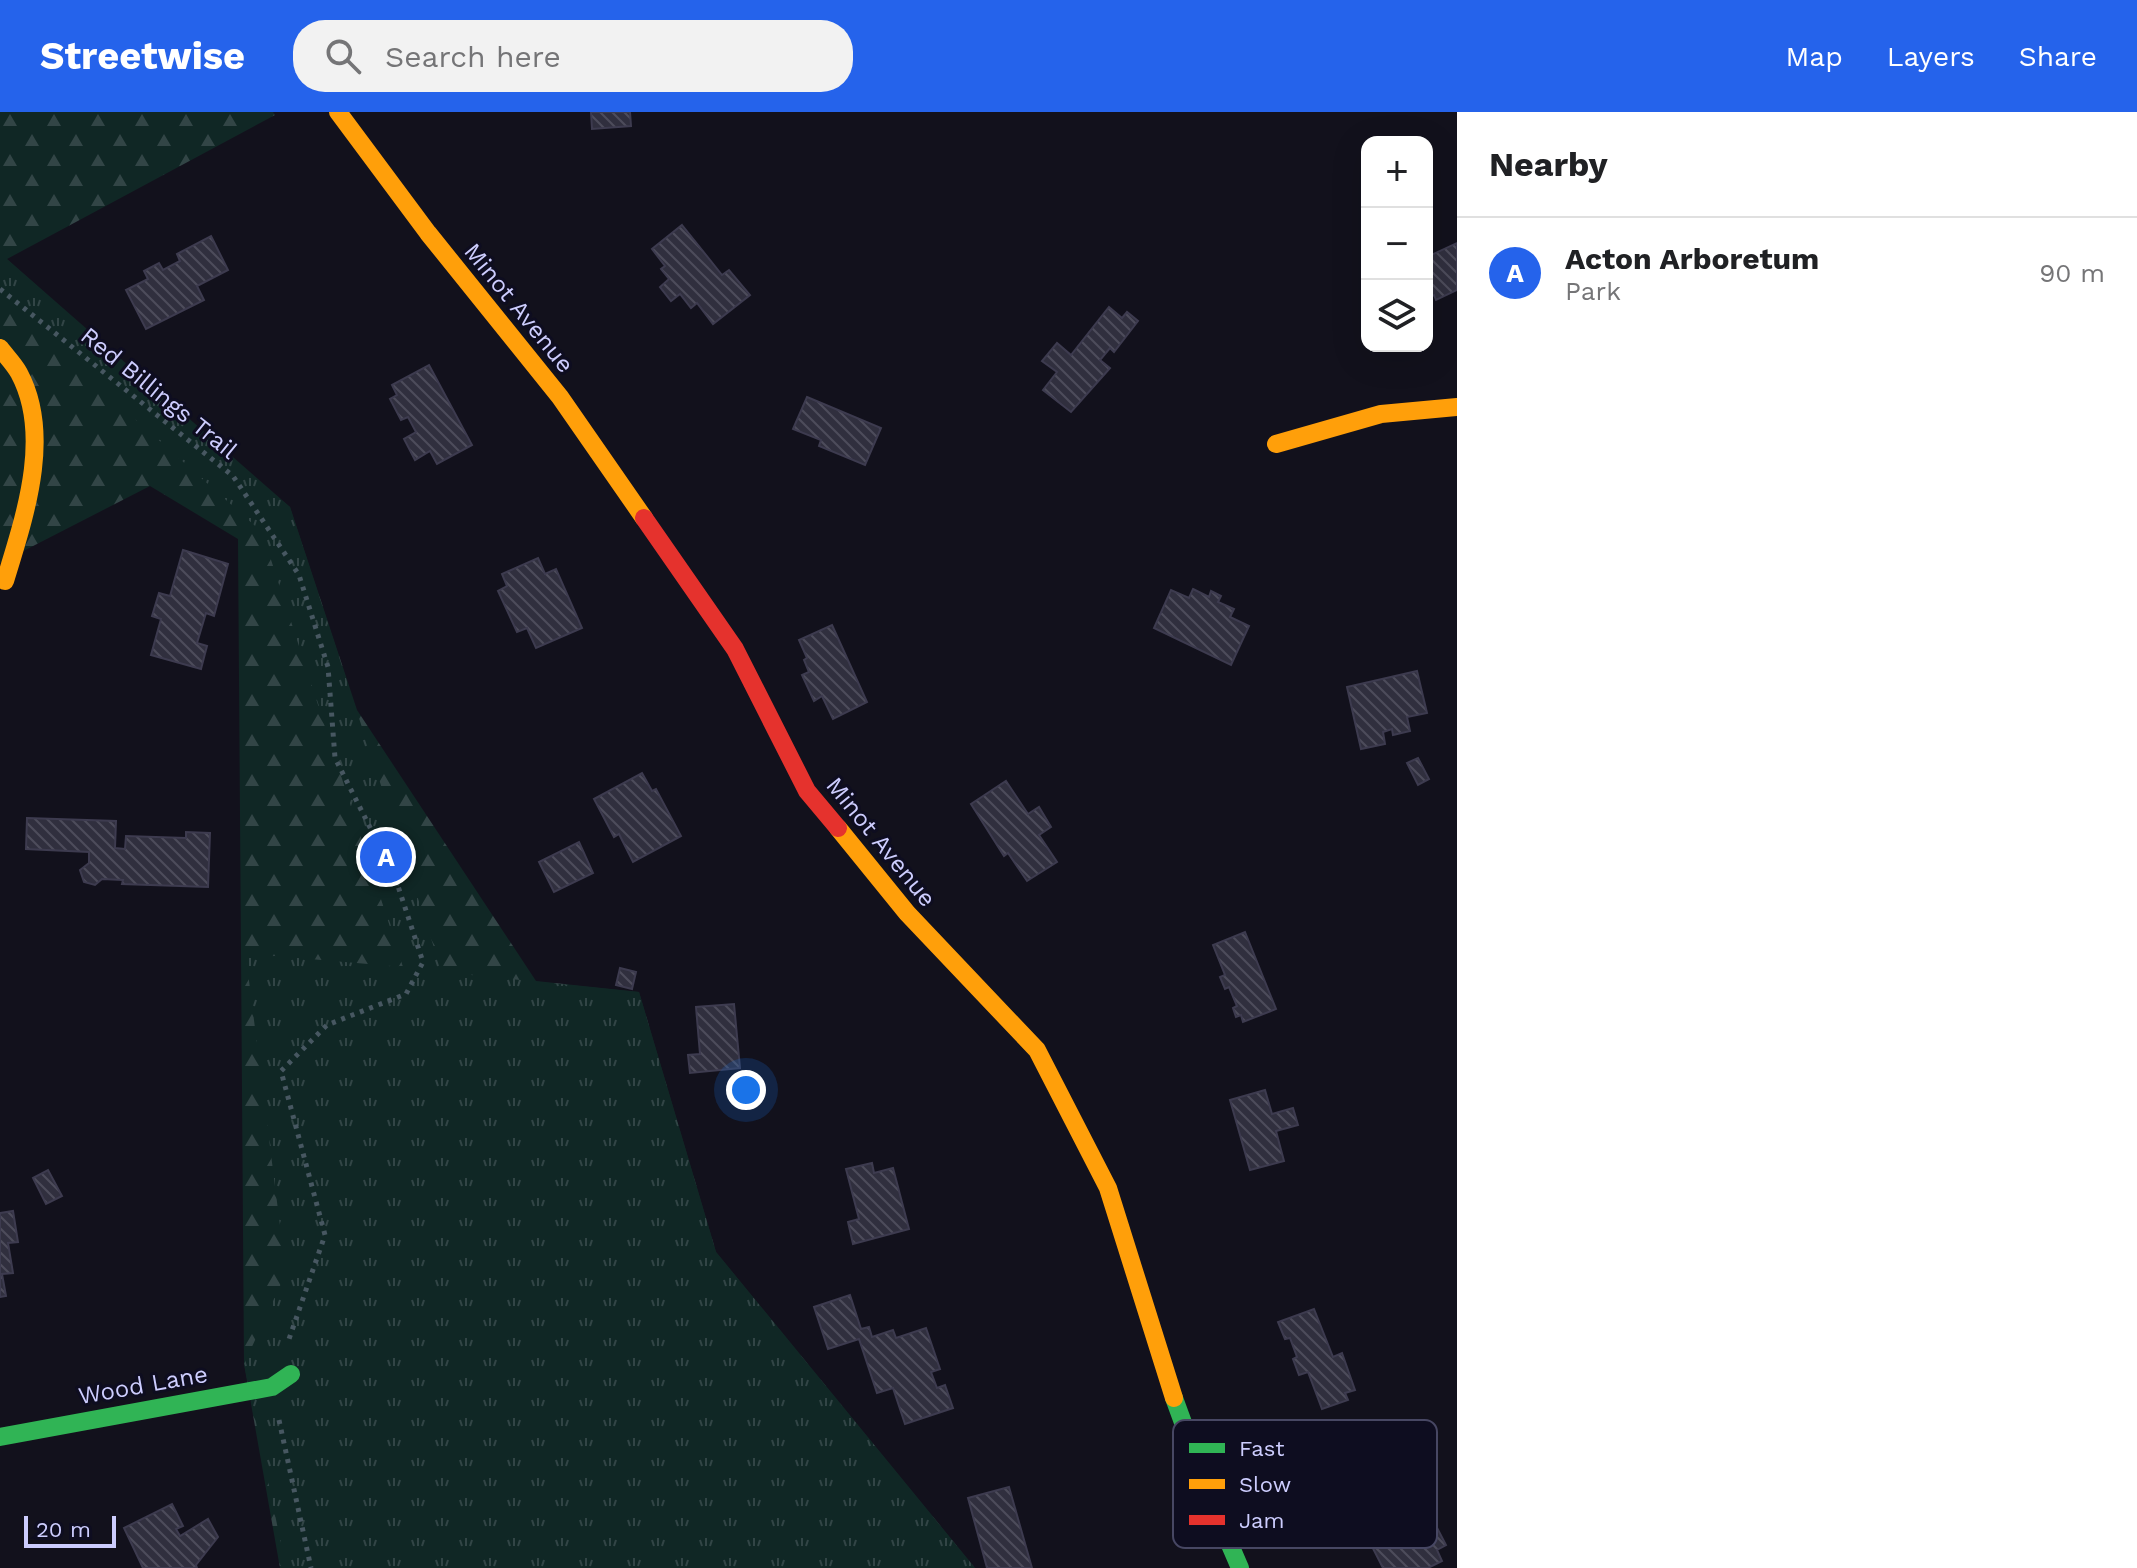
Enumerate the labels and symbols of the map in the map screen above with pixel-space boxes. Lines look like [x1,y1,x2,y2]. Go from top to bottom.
street label: Minot Avenue [458,238,580,378]
street label: Red Billings Trail [75,321,243,465]
street label: Minot Avenue [820,772,942,912]
pin: A [360,827,412,887]
your location [726,1070,766,1110]
street label: Wood Lane [76,1360,210,1410]
legend [1173,1420,1437,1548]
text: Fast [1239,1436,1285,1461]
text: Slow [1239,1472,1291,1497]
text: Jam [1239,1508,1284,1533]
scale bar [24,1512,116,1548]

